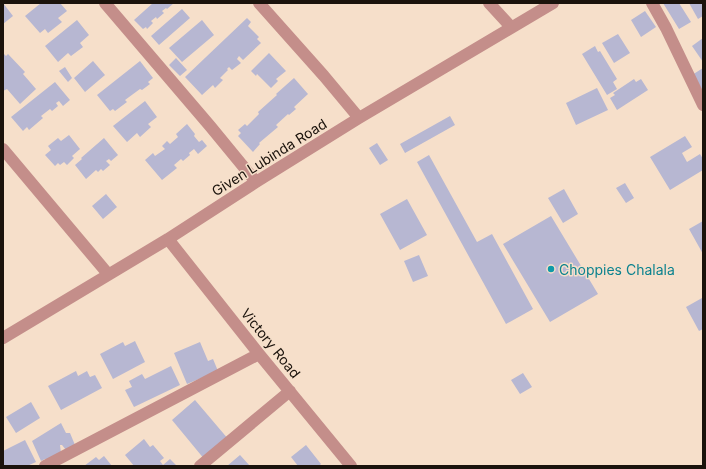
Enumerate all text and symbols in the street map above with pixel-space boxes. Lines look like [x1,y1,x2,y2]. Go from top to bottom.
street label: Given Lubinda Road [208,115,330,199]
place label: Choppies Chalala [559,261,675,278]
marker: Choppies Chalala [546,264,556,274]
street label: Victory Road [238,305,304,381]

